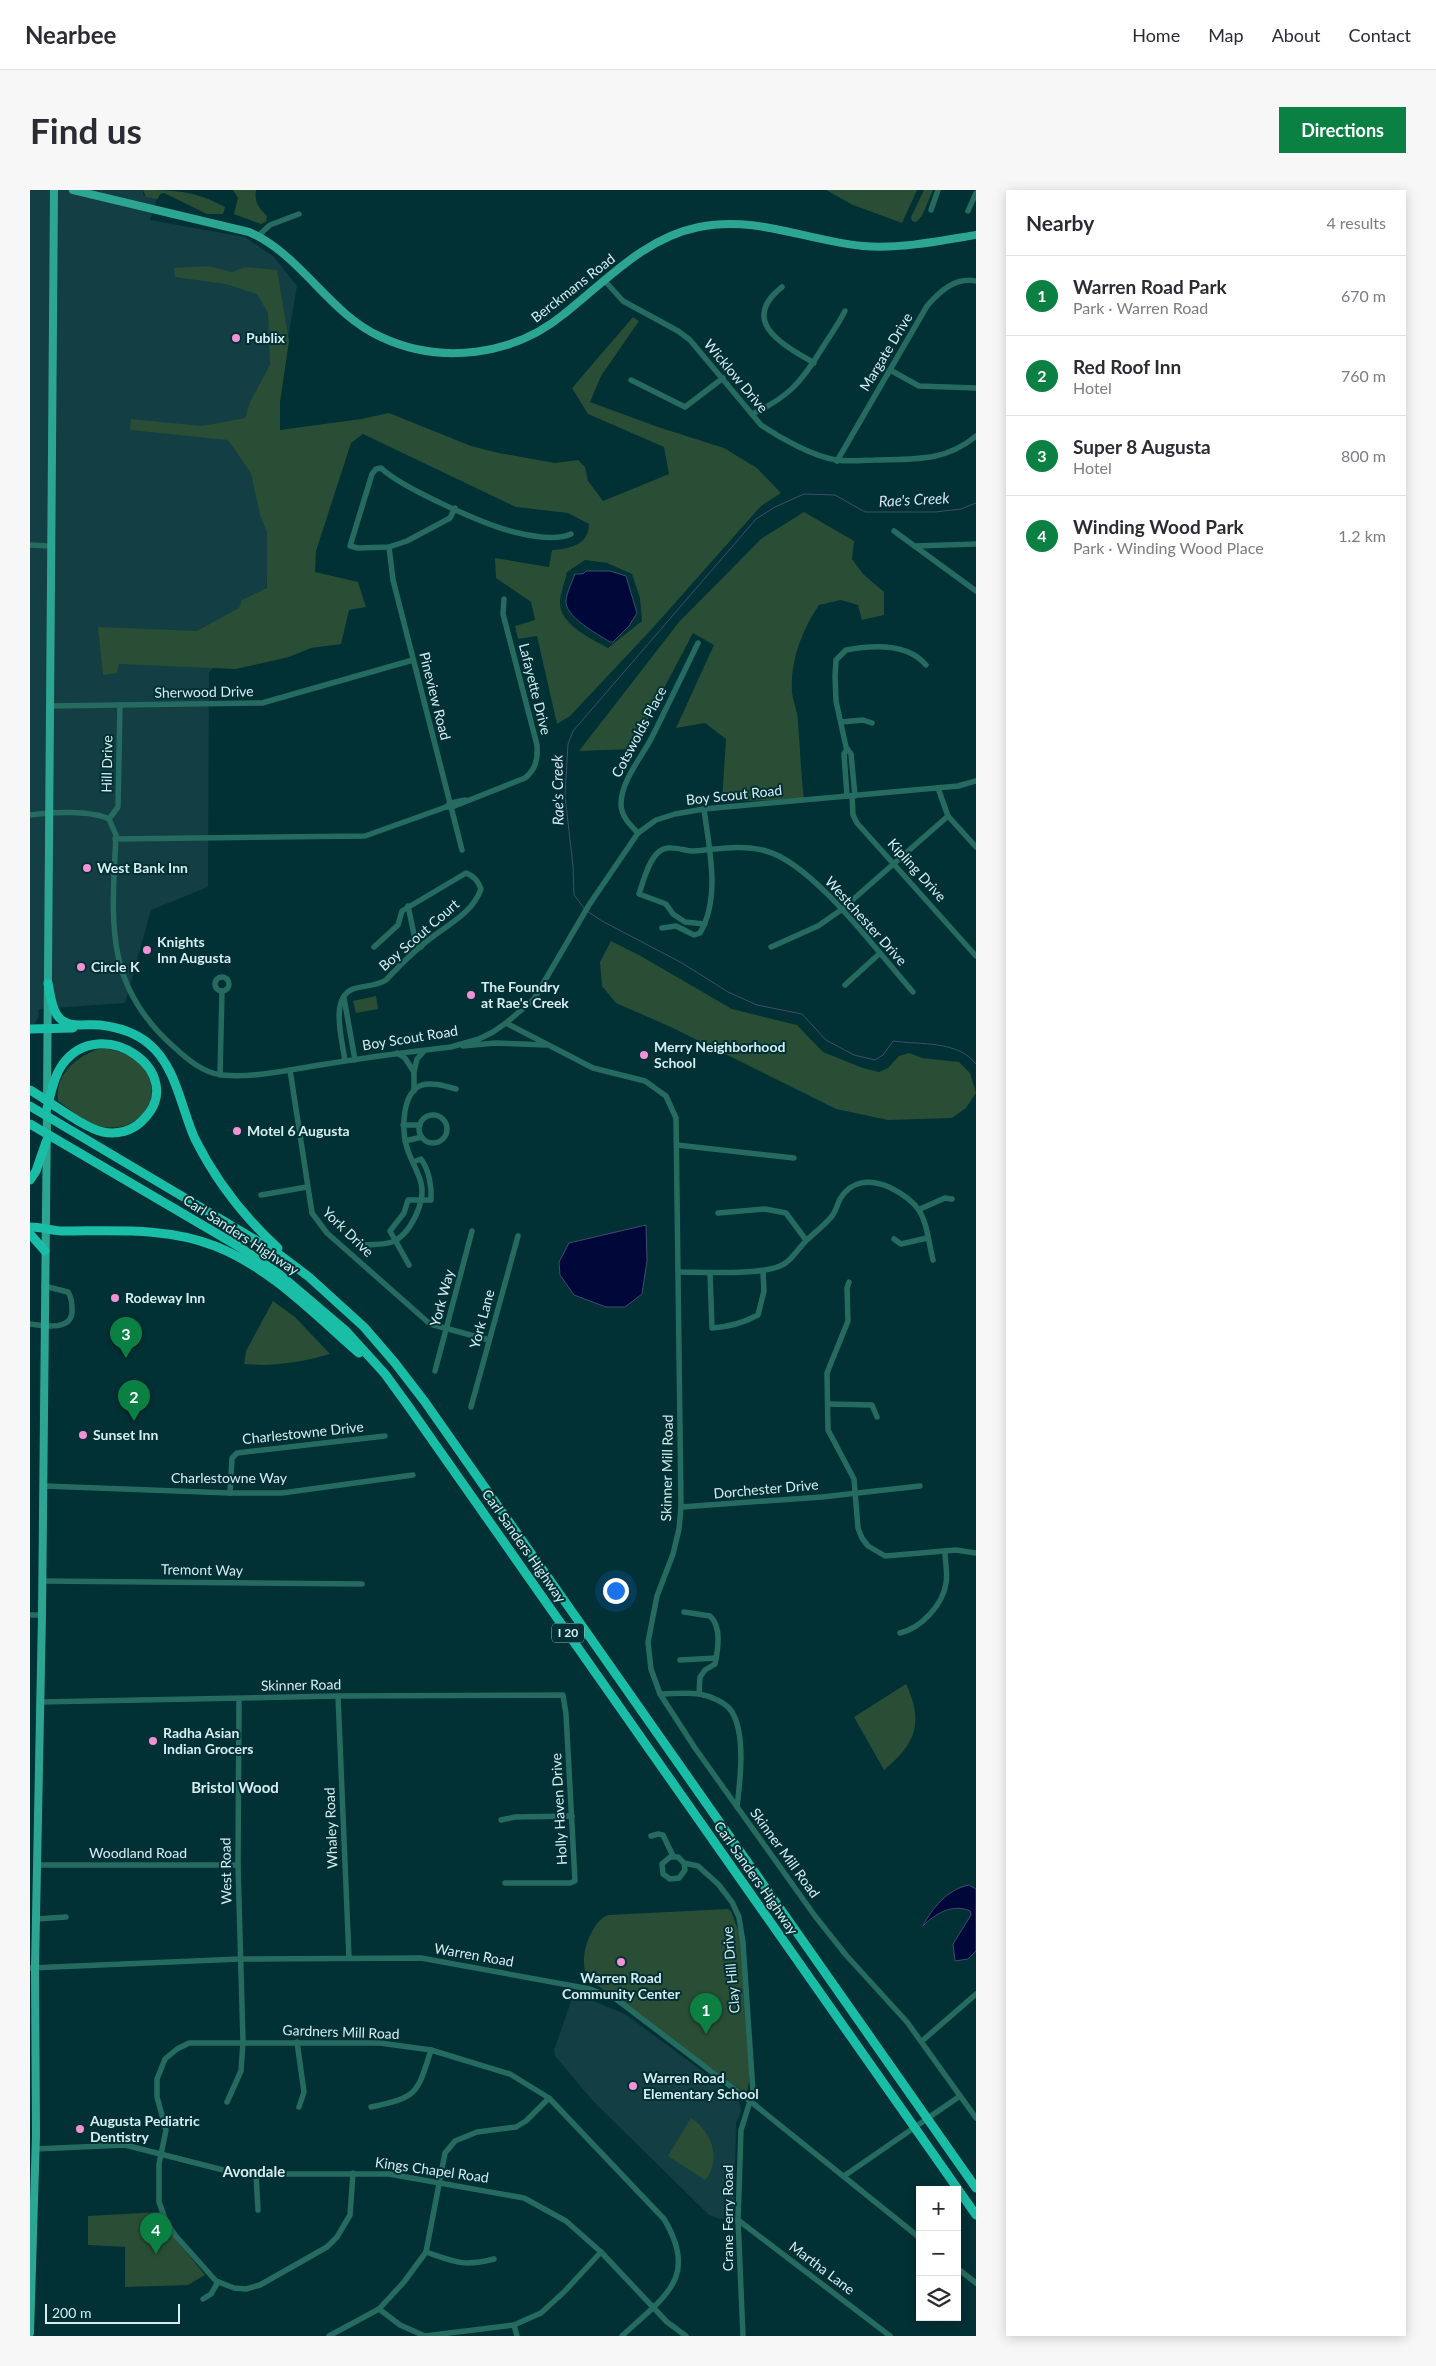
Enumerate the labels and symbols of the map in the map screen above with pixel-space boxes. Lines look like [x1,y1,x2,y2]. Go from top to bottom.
street label: Berckmans Road [527,250,618,326]
street label: Margate Drive [856,310,916,394]
place label: Publix [246,329,286,346]
marker: Publix [230,332,242,344]
street label: Wicklow Drive [701,336,772,416]
water label: Rae's Creek [878,488,951,510]
street label: Lafayette Drive [516,641,555,737]
street label: Pineview Road [416,650,455,742]
street label: Sherwood Drive [154,682,254,701]
street label: Cotswolds Place [608,683,670,780]
street label: Hill Drive [97,735,116,793]
water label: Rae's Creek [547,754,567,826]
street label: Boy Scout Road [685,781,783,808]
street label: Kipling Drive [885,835,950,905]
place label: West Bank Inn [97,859,188,876]
marker: West Bank Inn [81,862,93,874]
street label: Westchester Drive [822,873,911,969]
street label: Boy Scout Court [375,895,462,974]
place label: Knights Inn Augusta [157,933,231,966]
marker: Knights Inn Augusta [141,944,153,956]
place label: Circle K [91,958,140,975]
marker: Circle K [75,961,87,973]
place label: The Foundry at Rae's Creek [481,978,569,1011]
marker: The Foundry at Rae's Creek [465,989,477,1001]
street label: Boy Scout Road [361,1022,459,1053]
place label: Merry Neighborhood School [654,1038,785,1071]
marker: Merry Neighborhood School [638,1049,650,1061]
place label: Motel 6 Augusta [247,1122,350,1139]
marker: Motel 6 Augusta [231,1125,243,1137]
street label: Carl Sanders Highway [180,1191,303,1279]
street label: York Drive [319,1203,377,1260]
street label: York Way [426,1267,457,1328]
street label: York Lane [466,1288,498,1350]
place label: Rodeway Inn [125,1289,205,1306]
marker: Rodeway Inn [109,1292,121,1304]
pin: 3 [110,1317,142,1358]
pin: 2 [118,1380,150,1421]
street label: Skinner Mill Road [657,1414,676,1522]
street label: Charlestowne Drive [241,1418,364,1447]
place label: Sunset Inn [93,1426,158,1443]
marker: Sunset Inn [77,1429,89,1441]
street label: Charlestowne Way [171,1469,288,1486]
street label: Dorchester Drive [713,1475,819,1502]
street label: Carl Sanders Highway [479,1486,570,1606]
street label: Tremont Way [161,1560,244,1579]
your location [603,1578,629,1604]
road number: I 20 [552,1624,584,1642]
street label: Skinner Road [261,1675,341,1694]
place label: Radha Asian Indian Grocers [163,1724,253,1757]
marker: Radha Asian Indian Grocers [147,1735,159,1747]
street label: Holly Haven Drive [547,1753,570,1865]
district label: Bristol Wood [191,1778,279,1796]
street label: Whaley Road [321,1787,340,1869]
street label: Skinner Mill Road [747,1804,824,1901]
street label: Carl Sanders Highway [711,1818,802,1938]
street label: West Road [216,1837,235,1905]
street label: Woodland Road [89,1844,187,1861]
street label: Clay Hill Drive [718,1926,743,2014]
street label: Warren Road [433,1939,515,1970]
marker: Warren Road Community Center [615,1956,627,1968]
place label: Warren Road Community Center [562,1969,681,2002]
pin: 1 [690,1993,722,2034]
street label: Gardners Mill Road [282,2021,400,2042]
place label: Warren Road Elementary School [643,2069,759,2102]
marker: Warren Road Elementary School [627,2080,639,2092]
place label: Augusta Pediatric Dentistry [89,2112,200,2145]
marker: Augusta Pediatric Dentistry [74,2123,86,2135]
street label: Kings Chapel Road [374,2153,490,2186]
district label: Avondale [222,2162,285,2180]
street label: Crane Ferry Road [719,2165,736,2271]
pin: 4 [140,2213,172,2254]
street label: Martha Lane [786,2237,858,2298]
scale bar [45,2301,180,2324]

